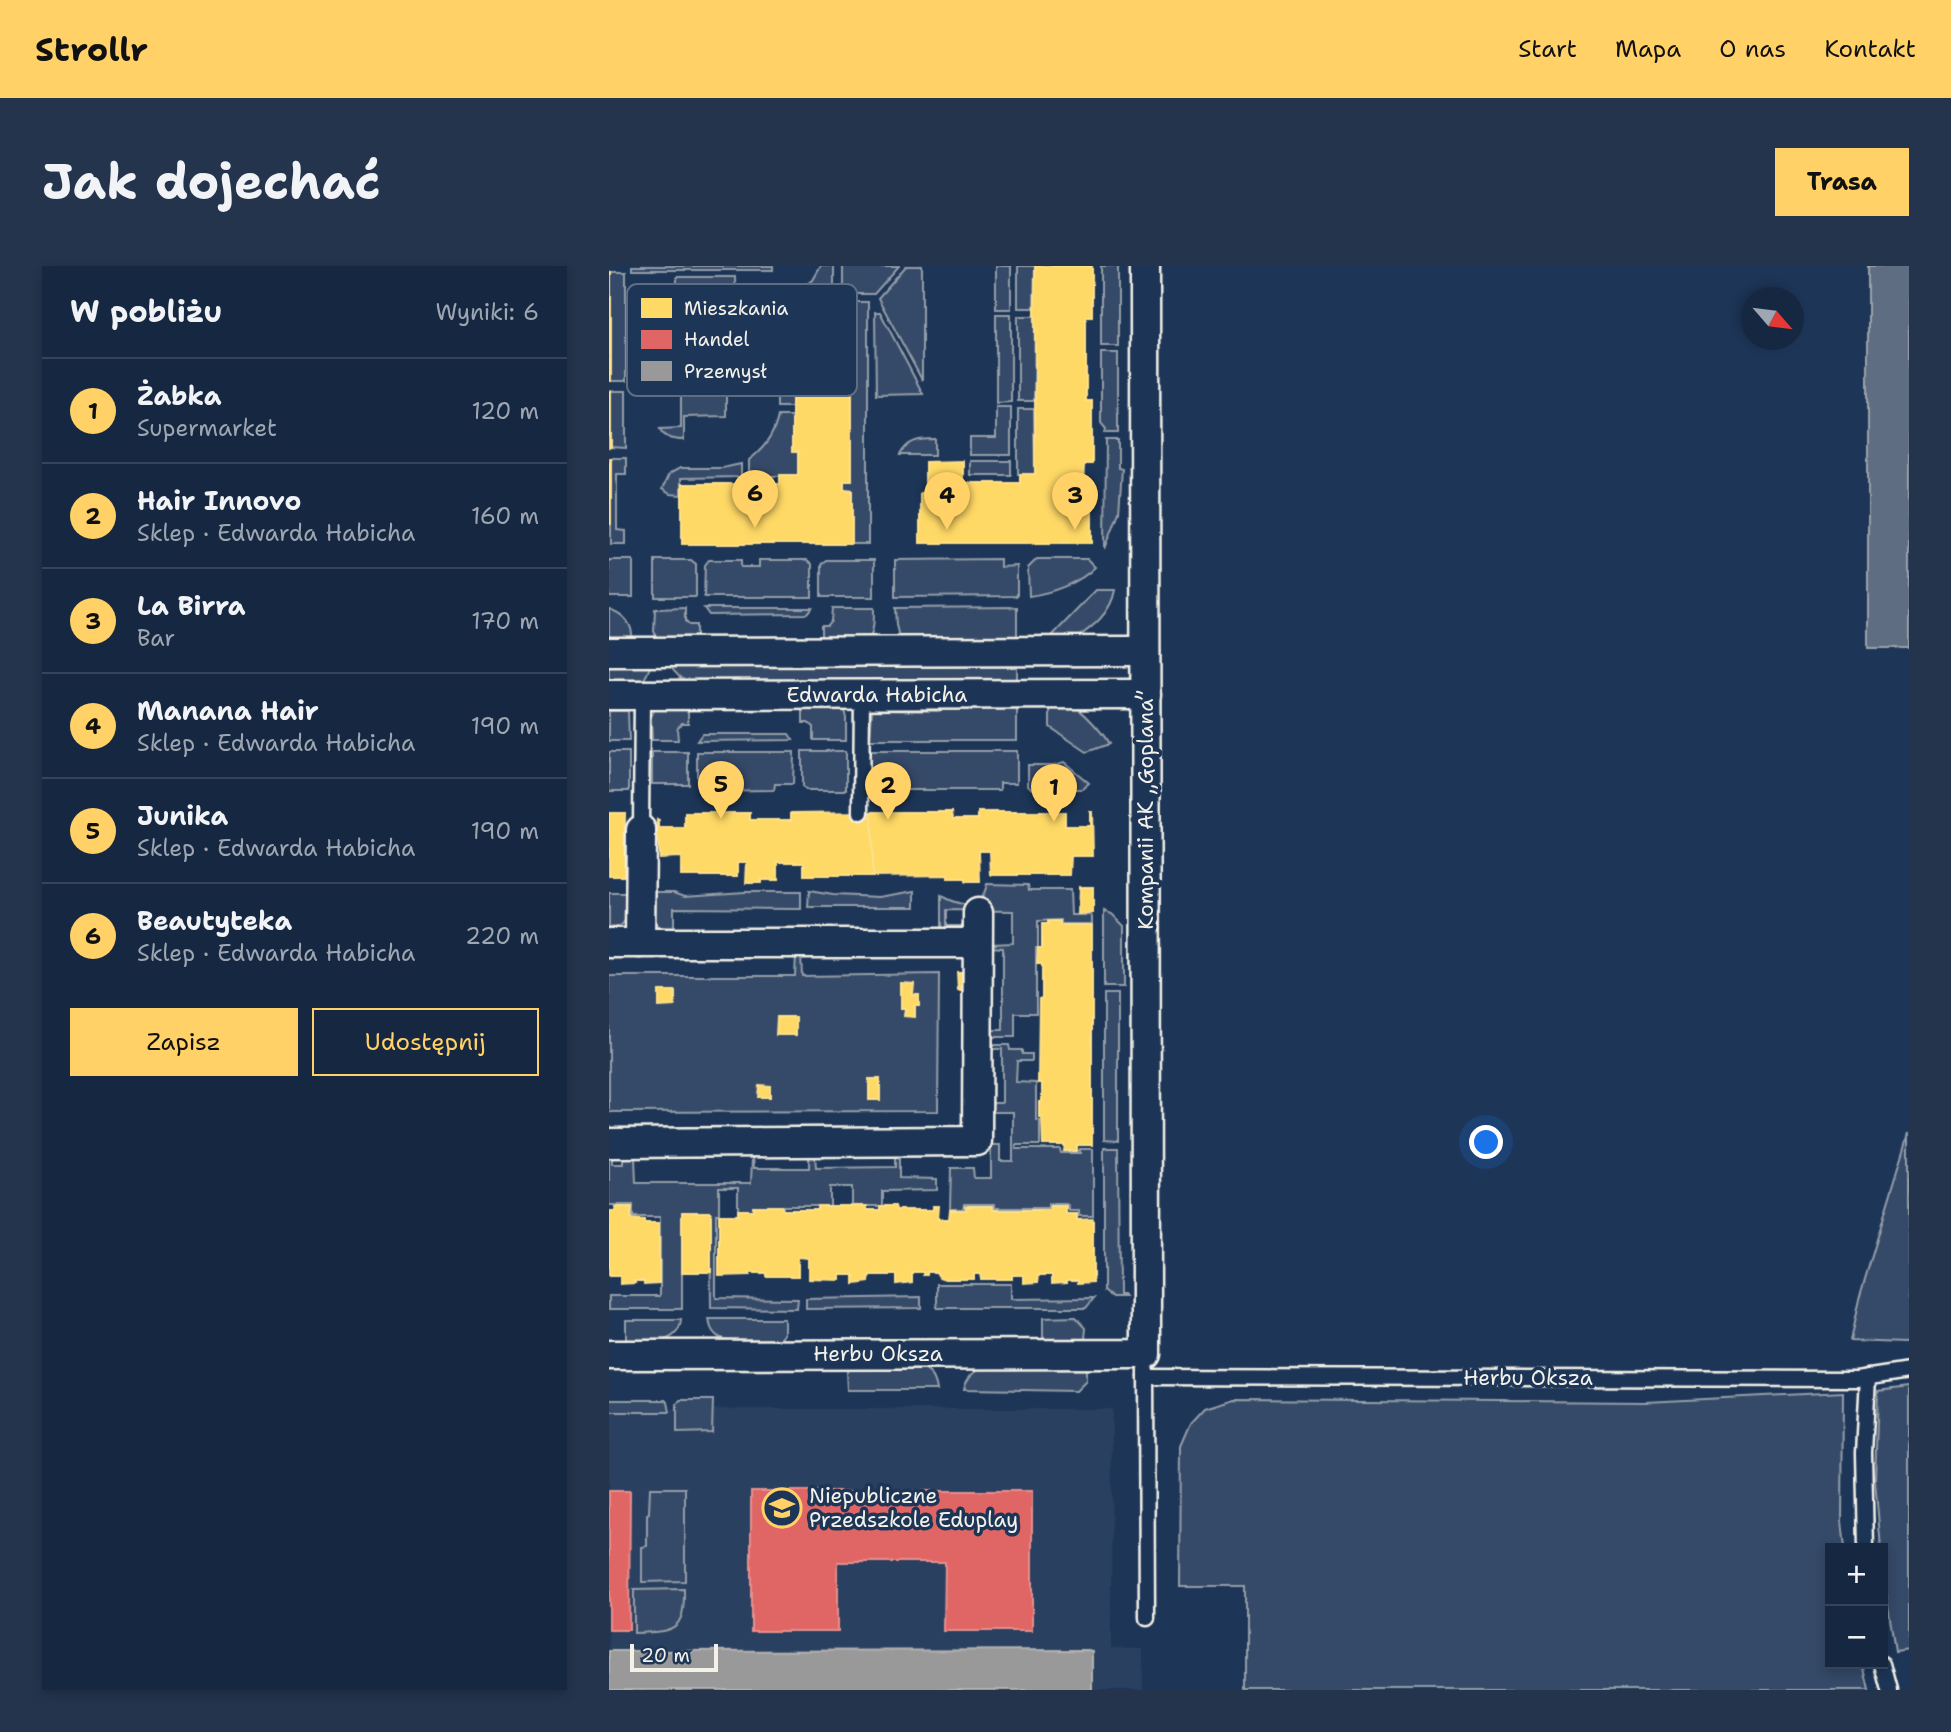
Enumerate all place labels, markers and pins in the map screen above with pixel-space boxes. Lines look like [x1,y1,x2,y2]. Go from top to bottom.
pin: 6 [732,470,778,528]
pin: 4 [924,472,970,530]
pin: 3 [1052,472,1098,530]
pin: 5 [698,761,744,819]
pin: 2 [865,762,911,820]
pin: 1 [1031,764,1077,822]
place label: Niepubliczne Przedszkole Eduplay [809,1482,1018,1534]
school or university icon: Niepubliczne Przedszkole Eduplay [761,1487,803,1529]

